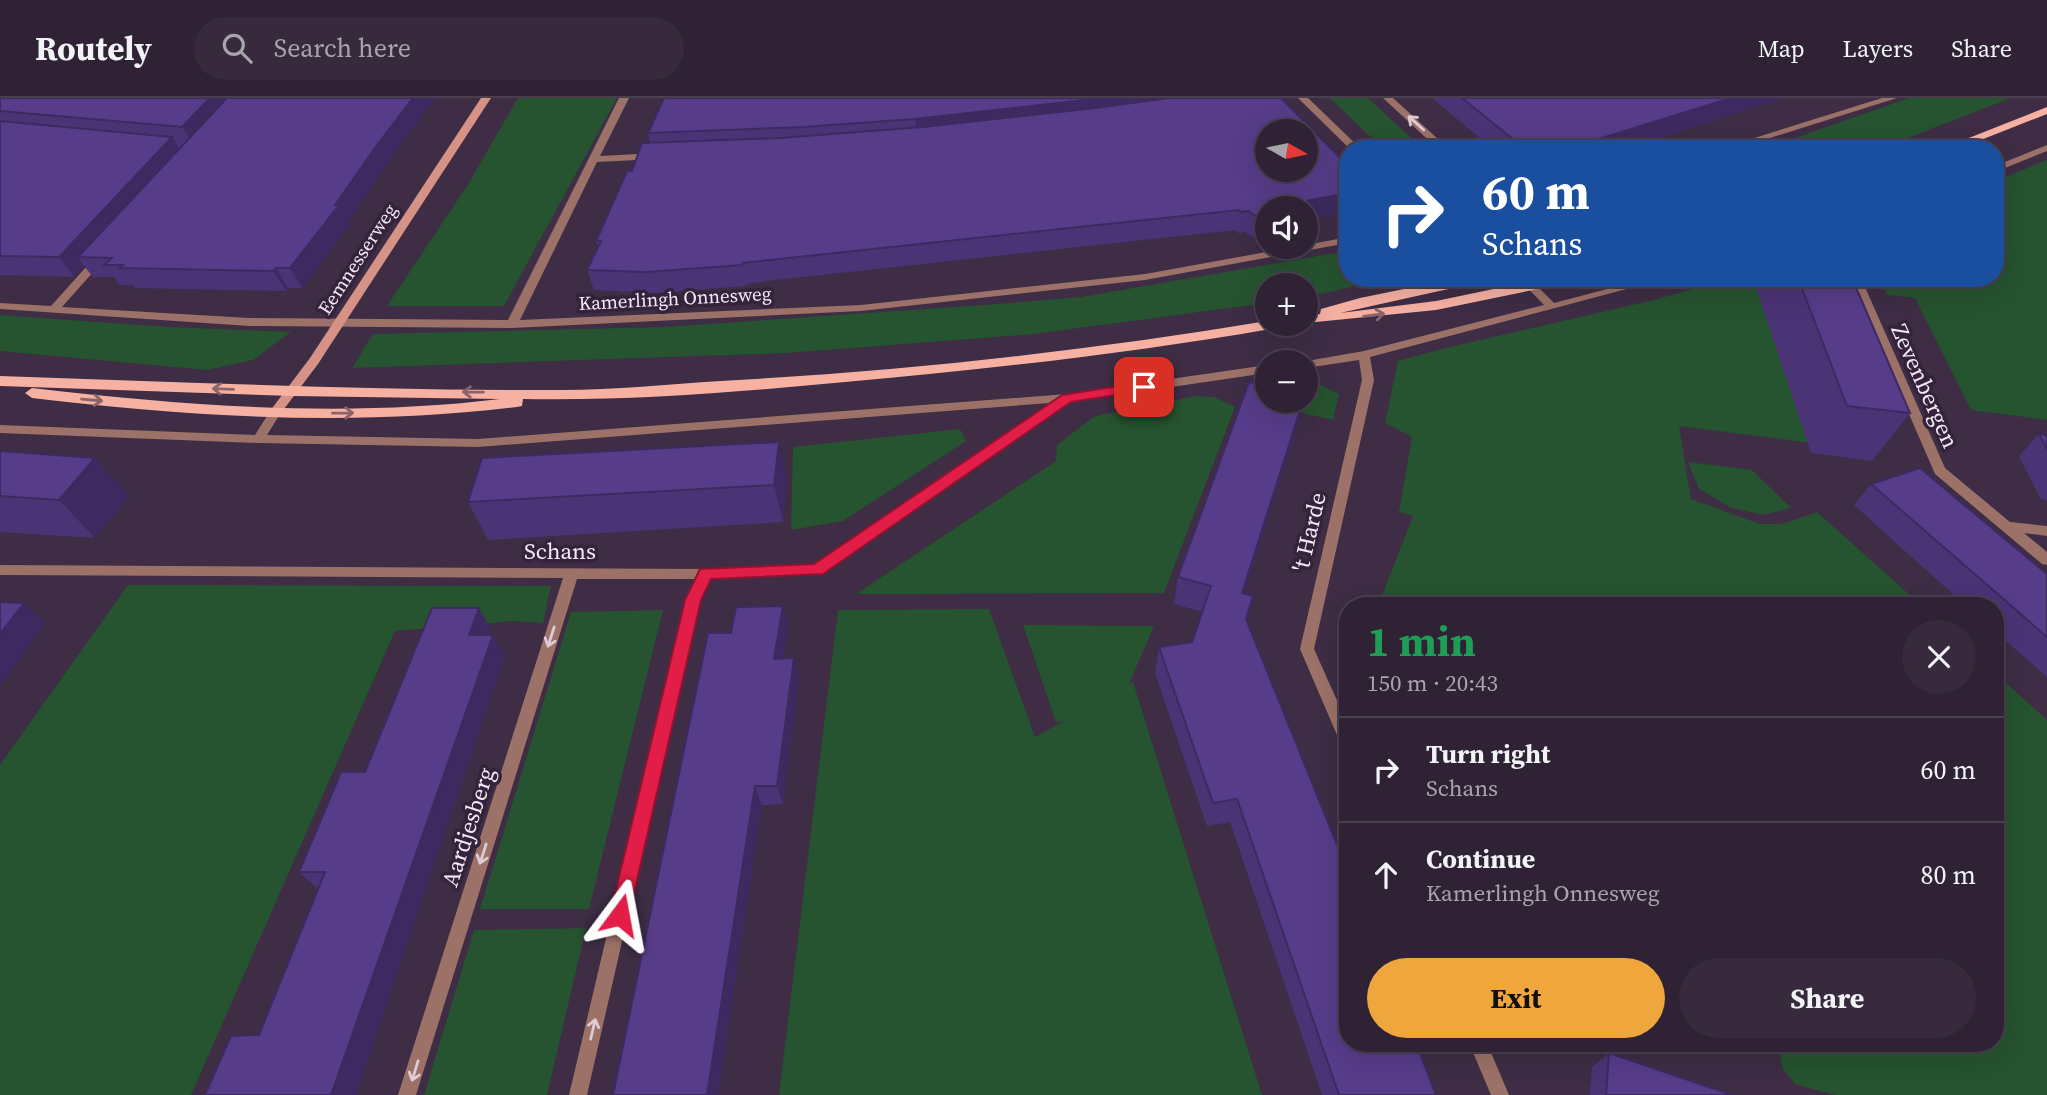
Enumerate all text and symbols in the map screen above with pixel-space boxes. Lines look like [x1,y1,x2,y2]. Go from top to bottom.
search box [194,17,684,80]
text: Routely [35,26,152,71]
icon: search [218,29,256,67]
text: Search here [274,30,411,66]
text: Map [1758,32,1805,65]
text: Layers [1843,32,1913,65]
text: Share [1951,32,2012,65]
one-way arrow [1408,115,1425,132]
north arrow [1255,119,1318,182]
map controls [1255,119,1318,413]
text: 60 m [1482,158,1590,225]
icon: right [1367,168,1458,259]
button: sound [1255,196,1318,259]
street label: Eemnesserweg [311,198,403,320]
text: Schans [1482,222,1582,266]
button: + [1255,273,1318,336]
street label: Kamerlingh Onnesweg [578,280,772,316]
one-way arrow [1362,309,1384,322]
street label: Zevenbergen [1883,319,1967,453]
button: − [1255,350,1318,413]
pin [1114,357,1174,417]
icon: arrive [1125,368,1163,406]
one-way arrow [212,382,235,396]
one-way arrow [461,386,484,399]
one-way arrow [80,394,103,407]
one-way arrow [331,406,354,420]
street label: 't Harde [1284,489,1334,575]
street label: Schans [524,535,596,567]
text: 1 min [1367,612,1476,670]
button: close [1902,620,1976,694]
one-way arrow [544,626,557,648]
text: 150 m · 20:43 [1367,667,1498,699]
text: Turn right [1426,736,1550,772]
icon: right [1367,751,1405,789]
text: 60 m [1921,752,1976,788]
street label: Aardjesberg [434,763,502,891]
text: Schans [1426,772,1498,804]
text: Continue [1426,841,1535,877]
one-way arrow [476,843,489,865]
icon: ahead [1367,856,1405,894]
text: 80 m [1921,857,1976,893]
text: Kamerlingh Onnesweg [1426,877,1660,909]
position arrow [583,878,657,952]
button: Exit [1367,958,1665,1038]
button: Share [1679,958,1976,1038]
one-way arrow [587,1018,600,1040]
one-way arrow [407,1060,420,1082]

